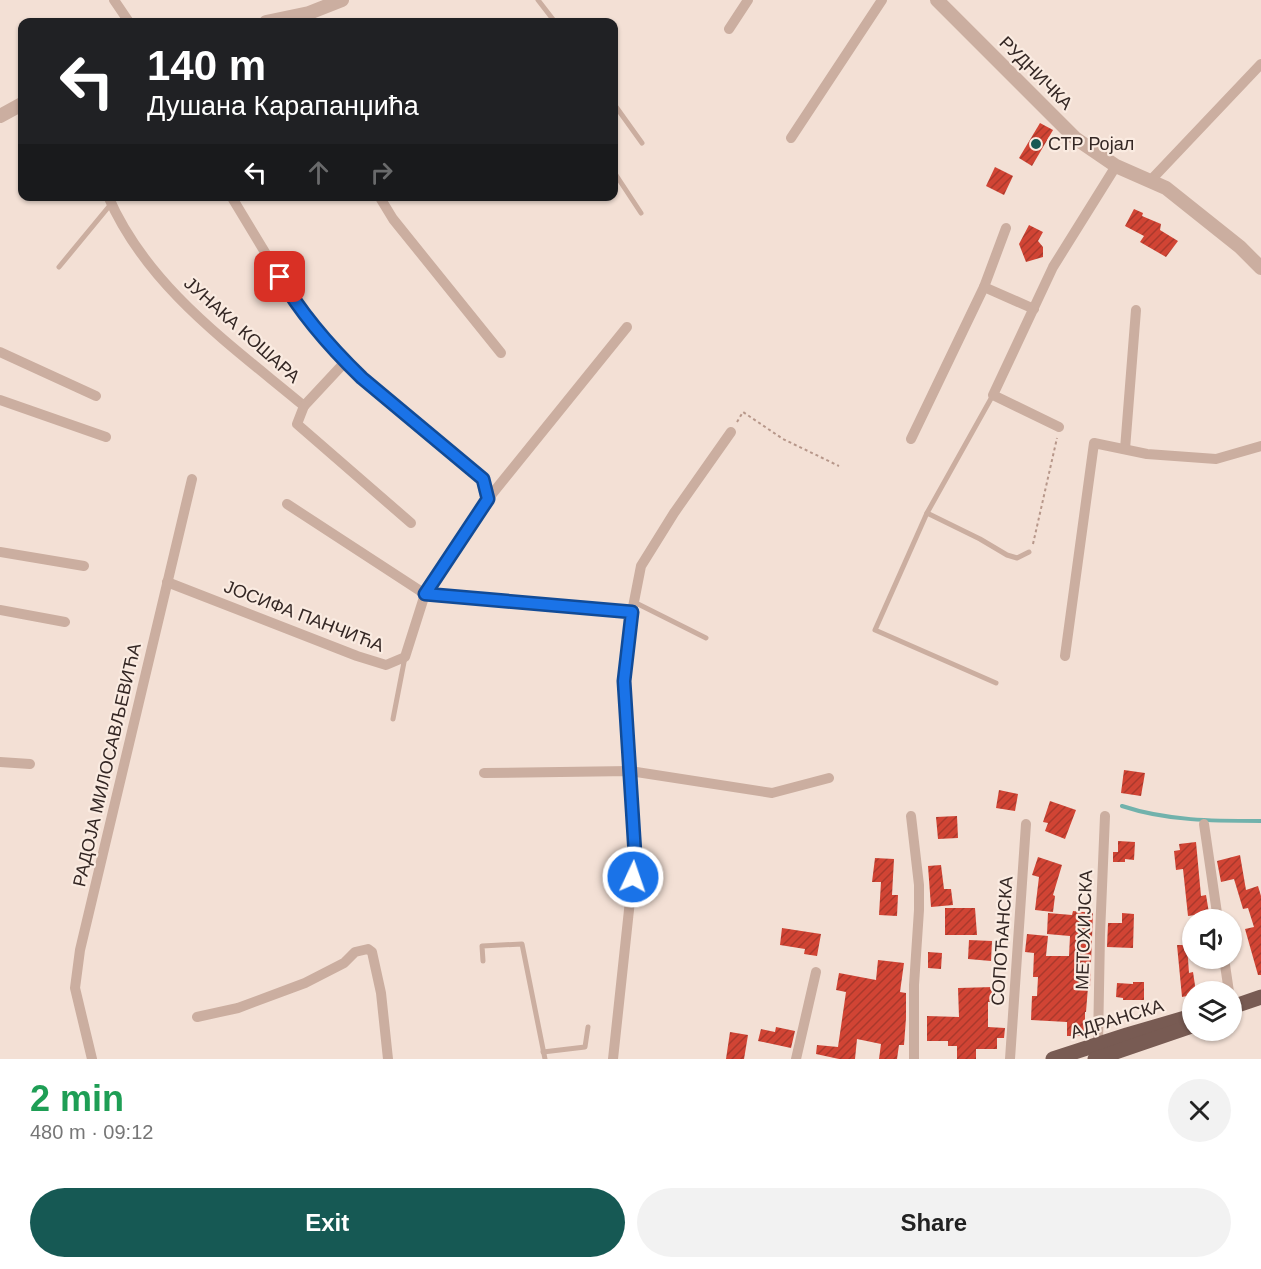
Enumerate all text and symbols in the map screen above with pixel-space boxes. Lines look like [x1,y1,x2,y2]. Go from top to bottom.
street label: РУДНИЧКА [995,32,1077,114]
icon: left [48,42,126,120]
text: 140 m [147,42,266,89]
text: Душана Карапанџића [147,91,419,121]
place label: СТР Ројал [1048,134,1134,154]
marker: СТР Ројал [1029,137,1043,151]
icon: left [239,156,272,189]
icon: ahead [302,156,335,189]
icon: right [365,156,398,189]
pin [254,251,305,302]
icon: arrive [263,260,296,293]
street label: ЈУНАКА КОШАРА [180,273,304,387]
street label: ЈОСИФА ПАНЧИЋА [221,576,387,656]
street label: РАДОЈА МИЛОСАВЉЕВИЋА [69,641,145,889]
position arrow [601,845,665,909]
street label: МЕТОХИЈСКА [1072,870,1096,990]
street label: СОПОЋАНСКА [988,876,1016,1006]
map controls [1182,909,1242,1041]
button: sound [1182,909,1242,969]
button: layers [1182,981,1242,1041]
street label: АДРАНСКА [1068,995,1166,1043]
text: 2 min [30,1078,124,1119]
button: close [1168,1079,1231,1142]
text: 480 m · 09:12 [30,1121,153,1143]
button: Exit [30,1188,625,1257]
button: Share [637,1188,1231,1257]

